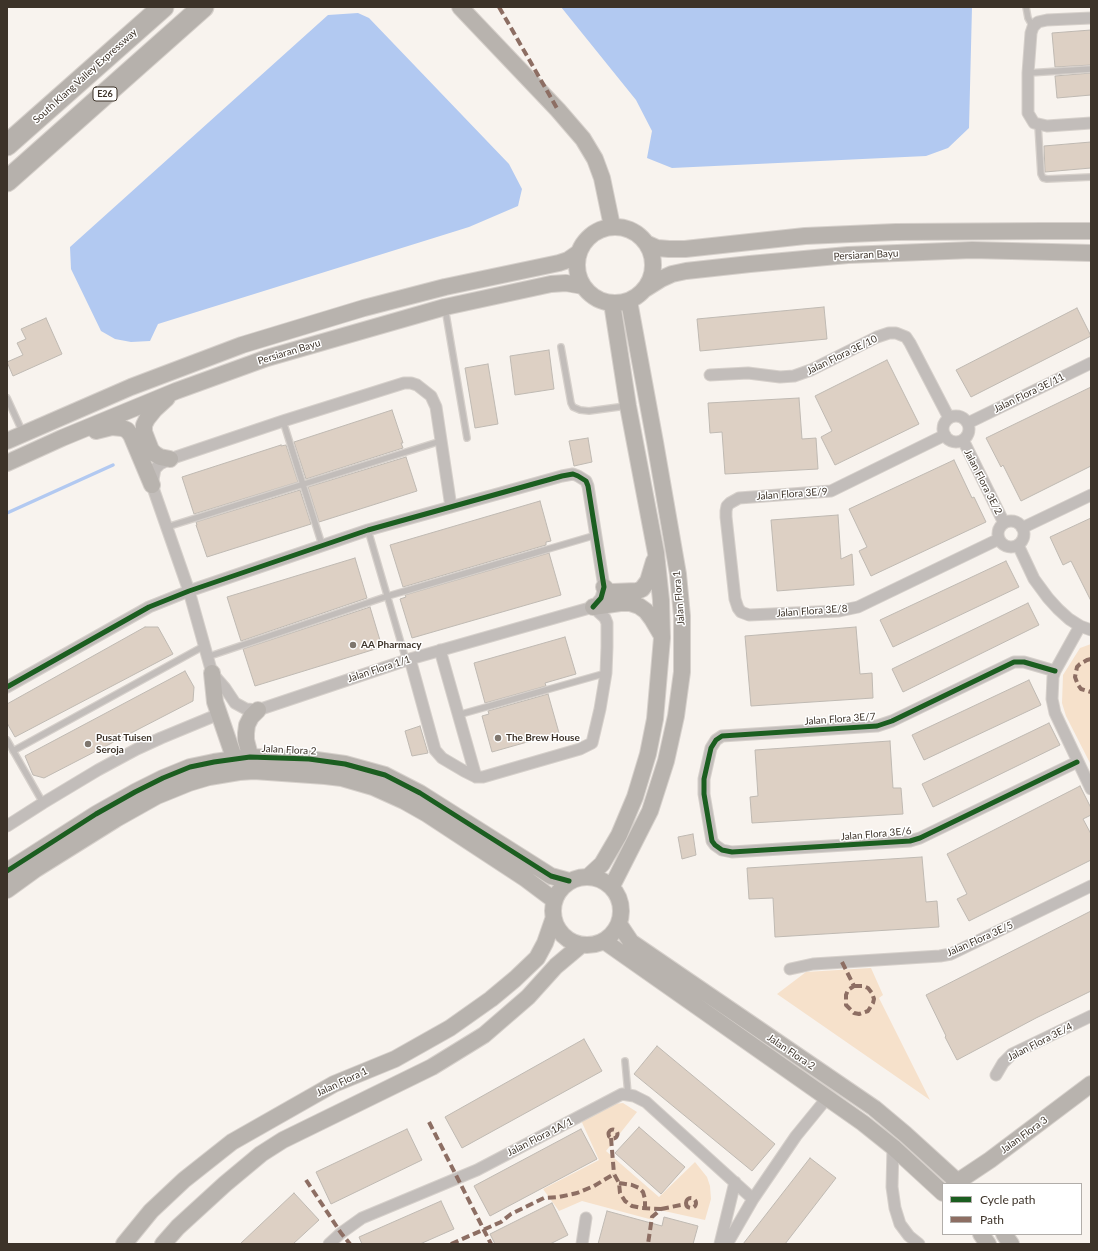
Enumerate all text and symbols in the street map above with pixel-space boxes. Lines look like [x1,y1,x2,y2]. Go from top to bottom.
street label: South Klang Valley Expressway [31,26,139,126]
road number: E26 [93,87,117,101]
street label: Persiaran Bayu [833,247,899,263]
street label: Jalan Flora 3E/10 [805,333,879,377]
street label: Persiaran Bayu [256,337,322,367]
street label: Jalan Flora 3E/11 [992,371,1066,415]
street label: Jalan Flora 3E/2 [962,448,1004,516]
street label: Jalan Flora 3E/9 [756,486,828,502]
street label: Jalan Flora 1 [671,570,687,626]
street label: Jalan Flora 3E/8 [776,603,848,619]
place label: AA Pharmacy [361,639,421,651]
marker: AA Pharmacy [348,640,358,650]
street label: Jalan Flora 1/1 [346,653,412,685]
street label: Jalan Flora 3E/7 [804,711,876,727]
place label: Pusat Tuisen Seroja [96,732,152,756]
place label: The Brew House [506,732,580,744]
marker: The Brew House [493,733,503,743]
marker: Pusat Tuisen Seroja [83,739,93,749]
street label: Jalan Flora 2 [261,743,317,757]
street label: Jalan Flora 3E/6 [840,825,912,843]
street label: Jalan Flora 3E/5 [945,919,1015,959]
street label: Jalan Flora 3E/4 [1006,1021,1074,1063]
street label: Jalan Flora 2 [765,1032,817,1072]
street label: Jalan Flora 1 [315,1065,369,1099]
street label: Jalan Flora 3 [998,1114,1050,1156]
street label: Jalan Flora 1A/1 [505,1115,575,1159]
legend [942,1183,1082,1235]
text: Cycle path [980,1192,1035,1207]
text: Path [980,1212,1004,1227]

